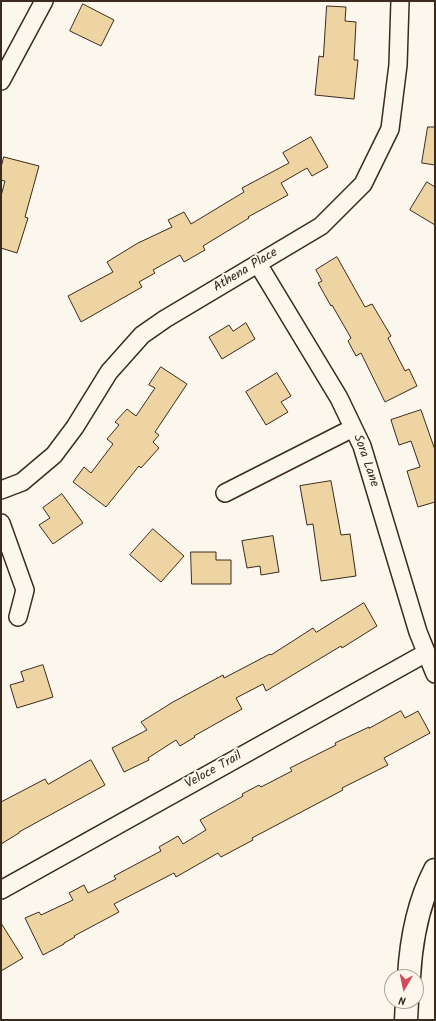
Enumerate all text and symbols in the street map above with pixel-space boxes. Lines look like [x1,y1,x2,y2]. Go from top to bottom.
street label: Athena Place [211,246,281,296]
street label: Sora Lane [349,433,381,489]
street label: Veloce Trail [183,749,245,793]
north arrow [384,969,424,1009]
text: N [397,990,407,1009]

